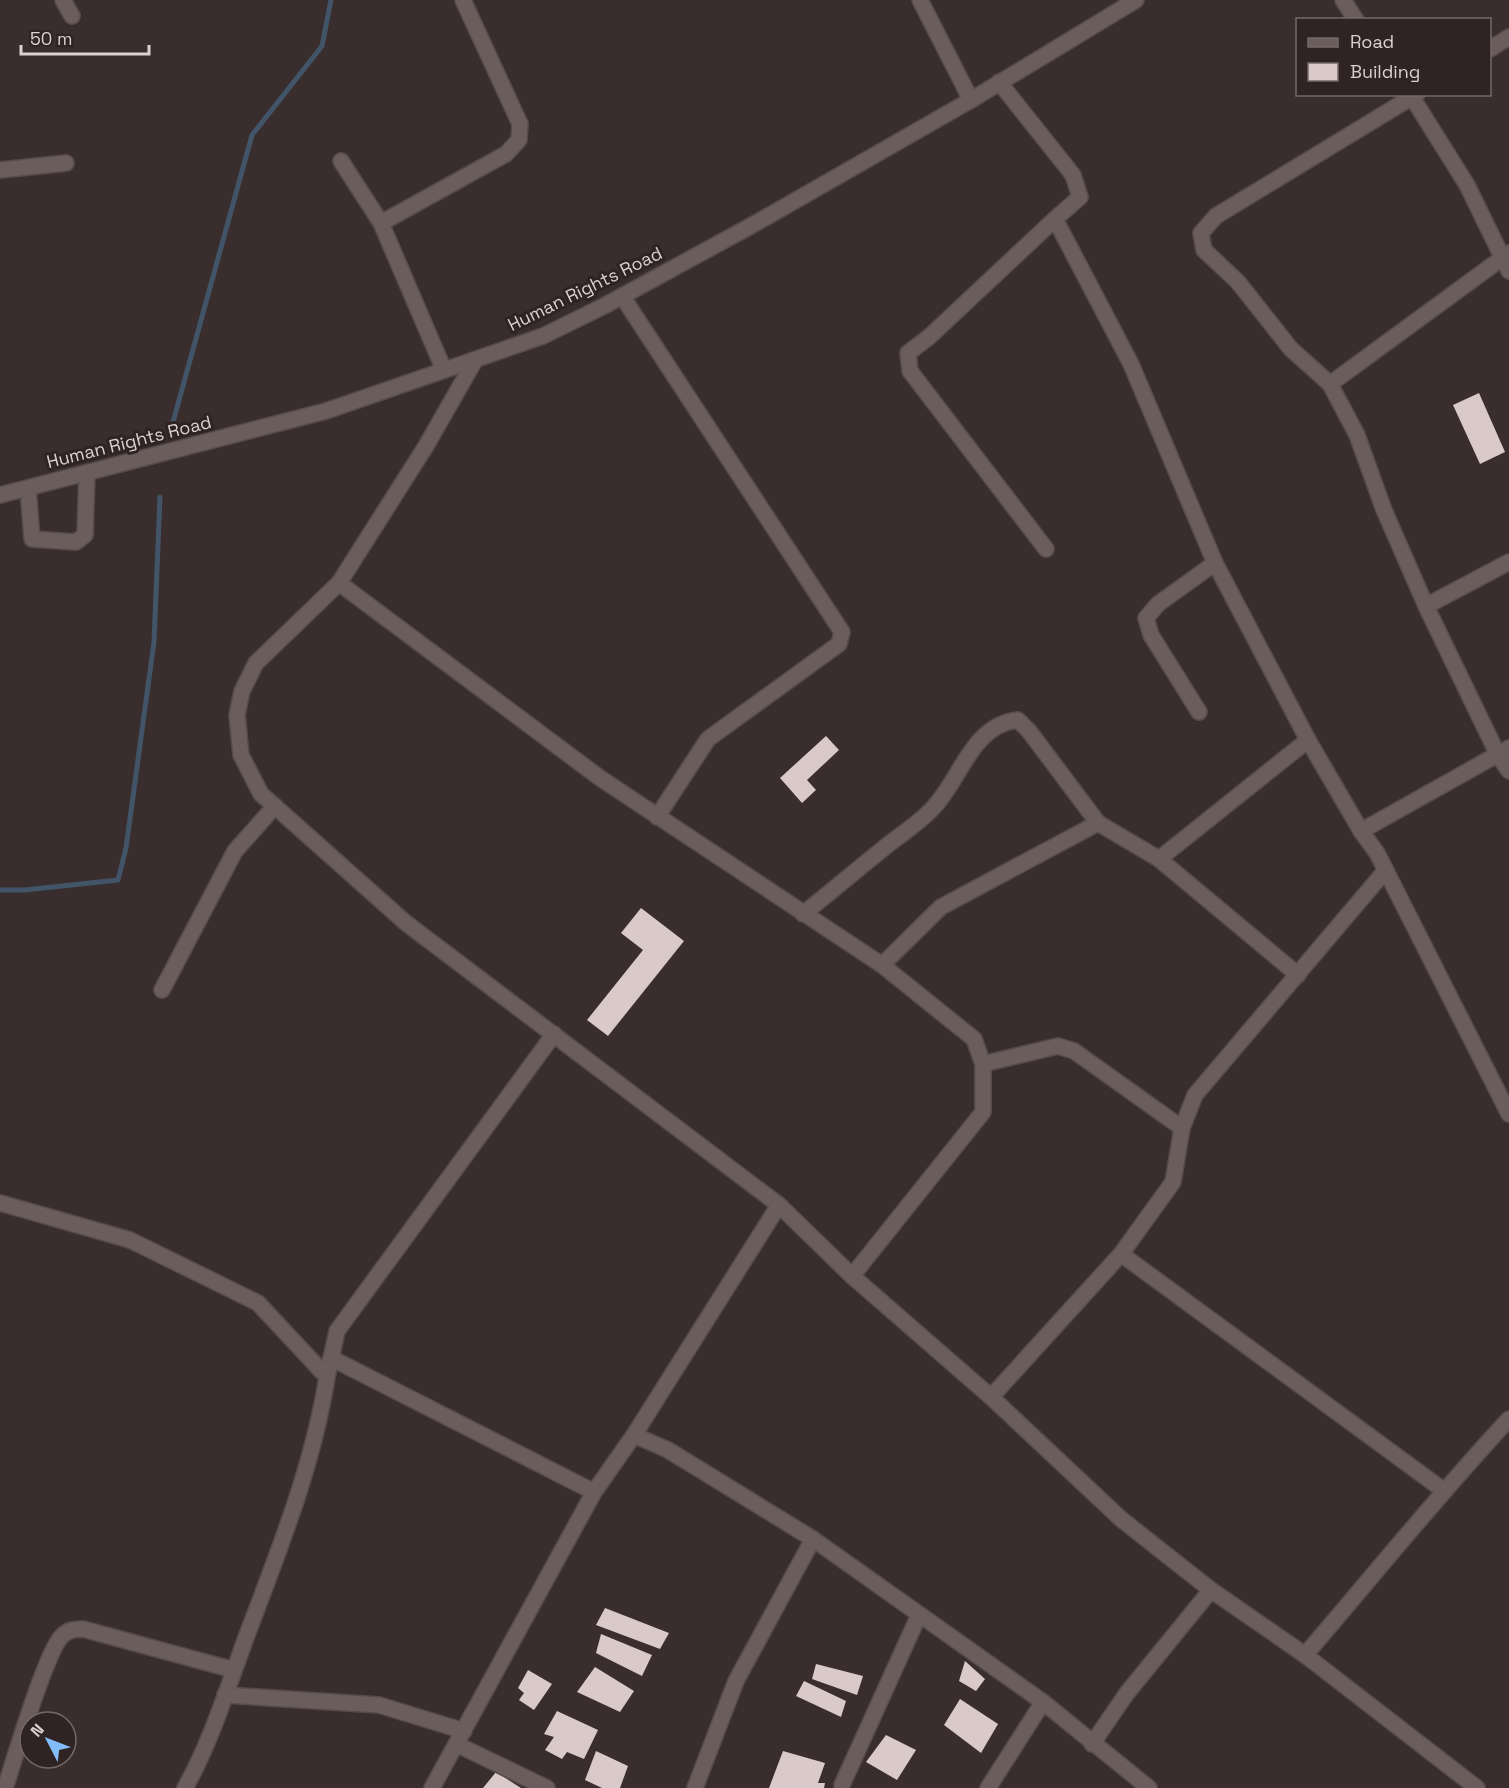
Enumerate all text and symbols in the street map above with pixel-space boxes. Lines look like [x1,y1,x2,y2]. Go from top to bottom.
scale bar [21,18,148,56]
legend [1296,18,1491,96]
text: 50 m [30,27,72,50]
text: Road [1350,30,1394,53]
text: Building [1350,60,1420,83]
street label: Human Rights Road [504,241,666,336]
street label: Human Rights Road [44,410,214,473]
north arrow [18,1710,78,1770]
text: N [26,1719,49,1741]

